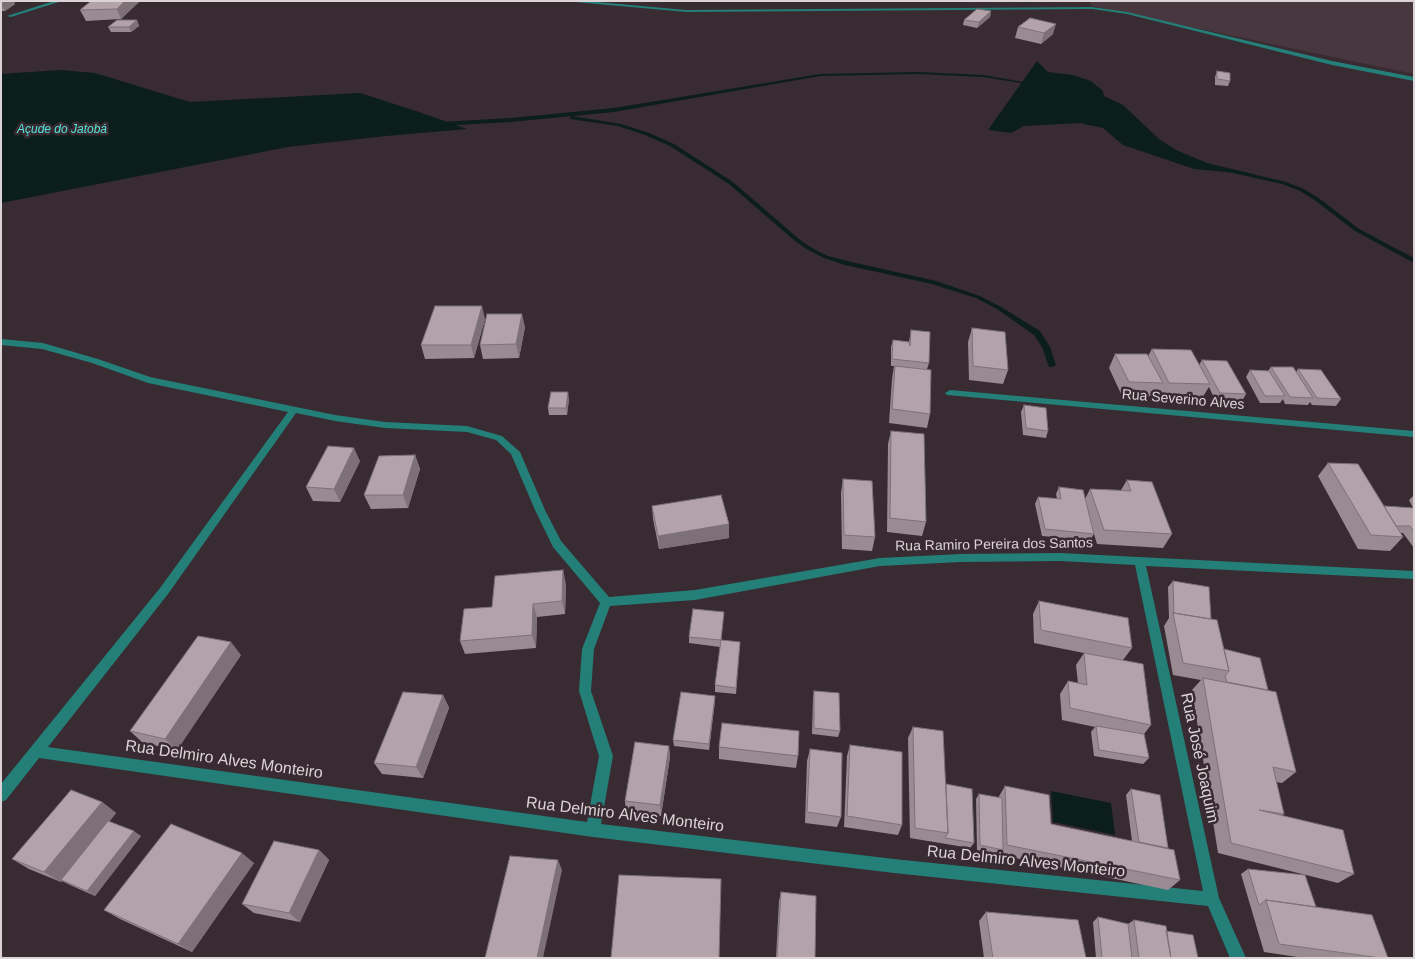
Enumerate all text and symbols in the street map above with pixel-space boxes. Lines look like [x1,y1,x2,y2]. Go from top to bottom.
water label: Açude do Jatobá [17,123,107,137]
street label: Rua Severino Alves [1121,386,1245,414]
street label: Rua Ramiro Pereira dos Santos [895,535,1093,555]
street label: Rua José Joaquim [1176,691,1222,825]
street label: Rua Delmiro Alves Monteiro [124,737,324,783]
street label: Rua Delmiro Alves Monteiro [525,793,725,837]
street label: Rua Delmiro Alves Monteiro [926,842,1126,882]

